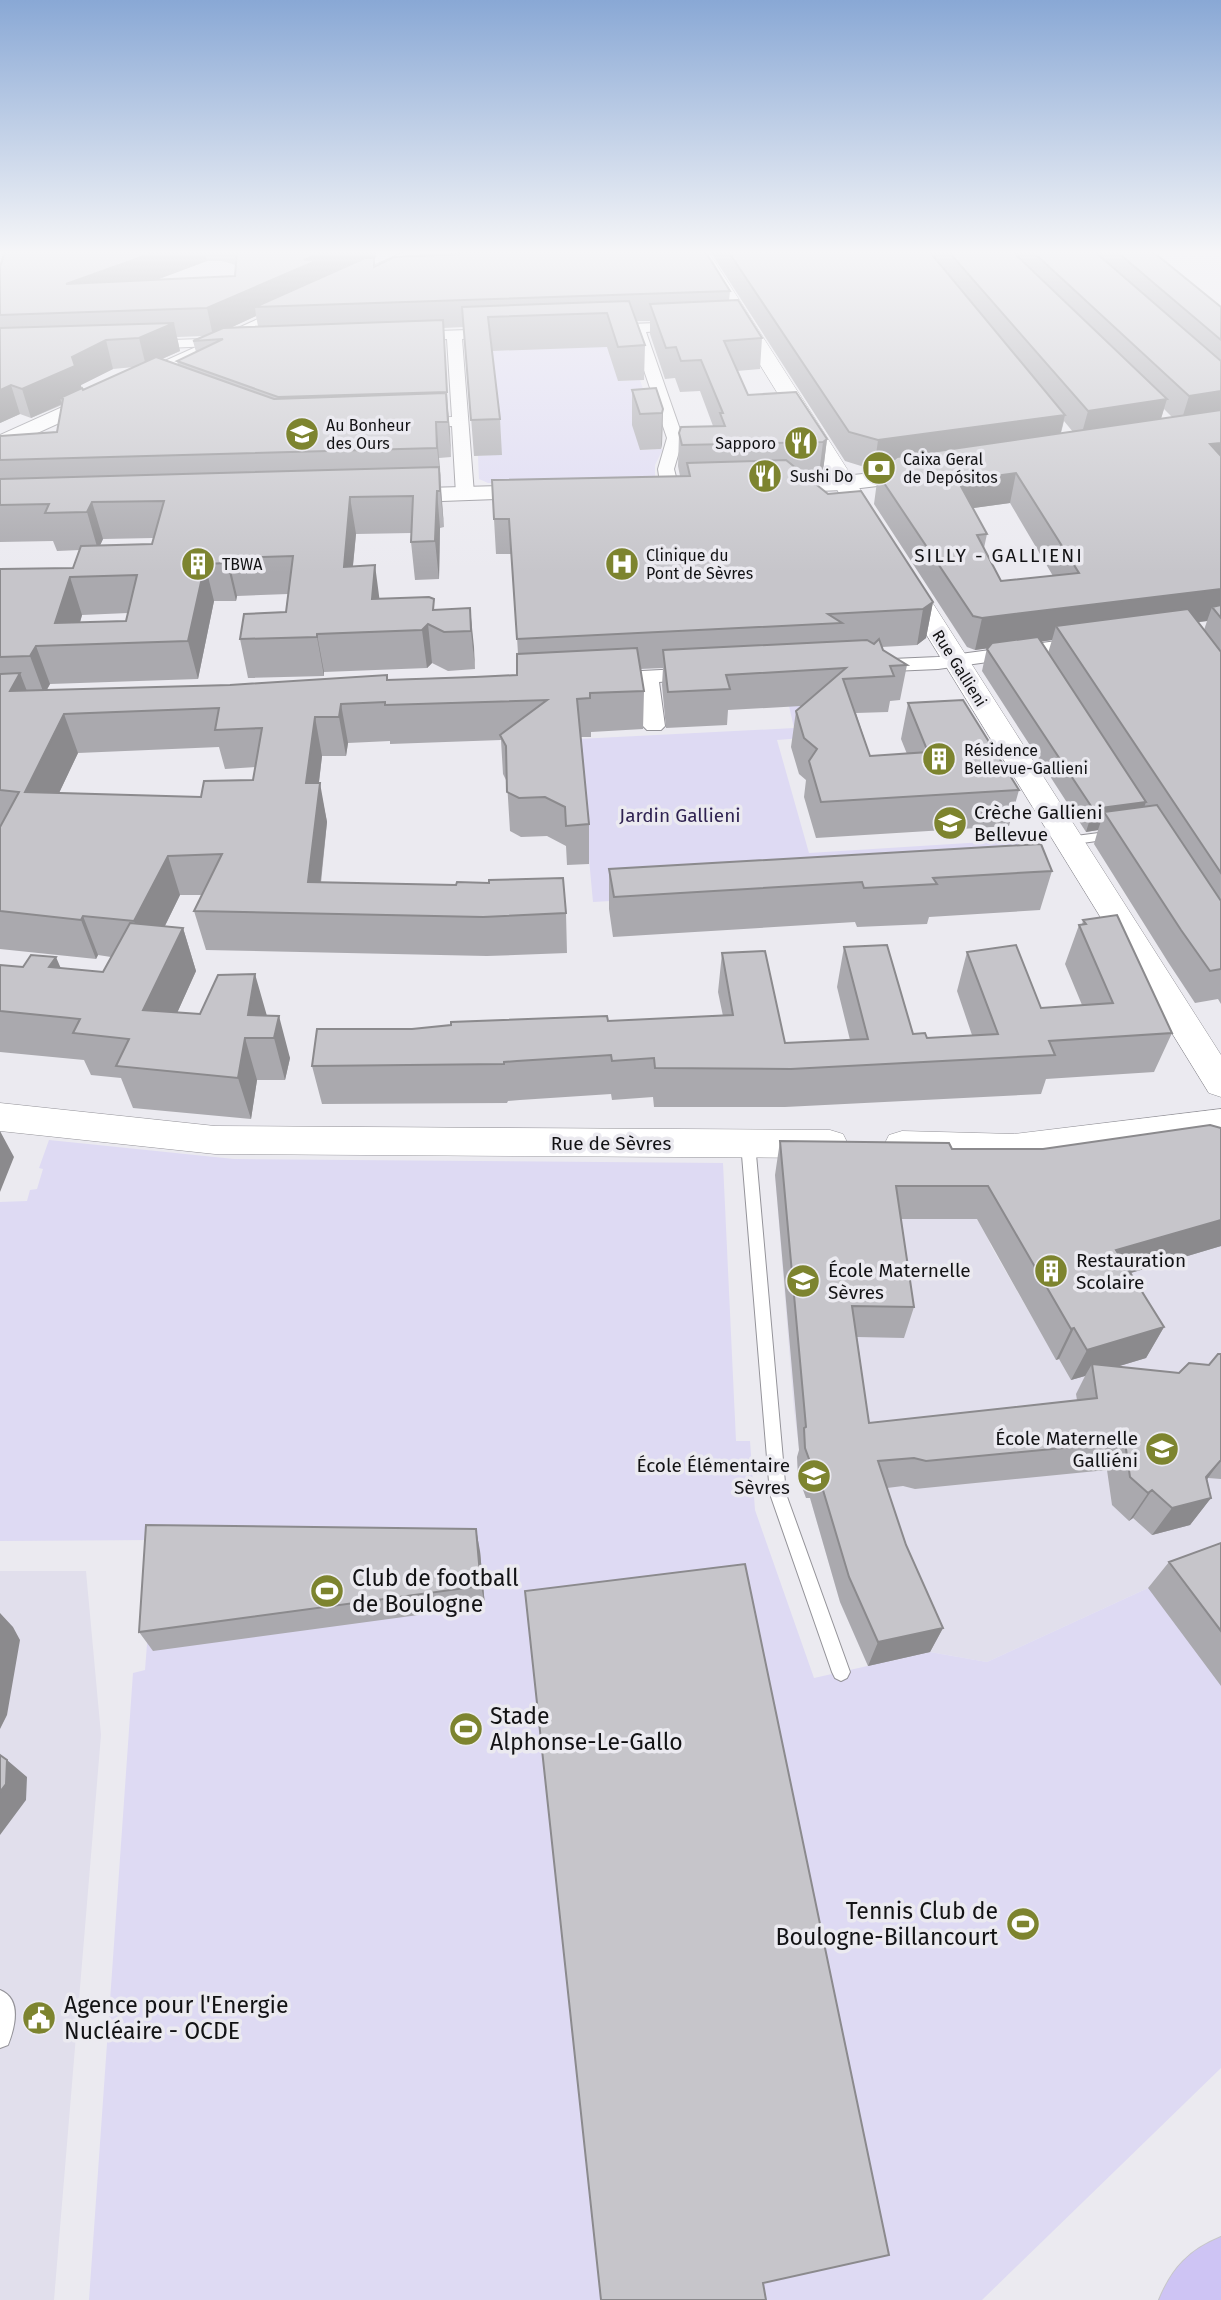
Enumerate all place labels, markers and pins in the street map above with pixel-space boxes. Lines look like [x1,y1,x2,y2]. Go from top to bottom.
school or university icon: Au Bonheur des Ours [283,415,321,453]
place label: Au Bonheur des Ours [326,416,412,453]
restaurant icon: Sapporo [782,424,820,462]
place label: Sapporo [715,434,776,453]
bank icon: Caixa Geral de Depósitos [860,449,898,487]
place label: Caixa Geral de Depósitos [903,450,998,487]
restaurant icon: Sushi Do [746,457,784,495]
place label: Sushi Do [790,467,853,486]
building icon: TBWA [179,545,217,583]
hospital icon: Clinique du Pont de Sèvres [603,545,641,583]
place label: Clinique du Pont de Sèvres [646,546,753,583]
place label: TBWA [222,555,263,574]
building icon: Résidence Bellevue-Gallieni [920,740,958,778]
place label: Résidence Bellevue-Gallieni [964,741,1088,778]
place label: Crèche Gallieni Bellevue [974,801,1103,846]
school or university icon: Crèche Gallieni Bellevue [931,804,969,842]
place label: Restauration Scolaire [1076,1249,1186,1294]
building icon: Restauration Scolaire [1032,1252,1070,1290]
place label: École Maternelle Sèvres [828,1259,971,1304]
school or university icon: École Maternelle Sèvres [784,1262,822,1300]
place label: École Maternelle Galliéni [995,1427,1138,1472]
school or university icon: École Maternelle Galliéni [1143,1430,1181,1468]
place label: École Élémentaire Sèvres [636,1454,790,1499]
school or university icon: École Élémentaire Sèvres [795,1457,833,1495]
place label: Club de football de Boulogne [352,1564,519,1618]
sports icon: Club de football de Boulogne [308,1572,346,1610]
place label: Stade Alphonse-Le-Gallo [490,1702,683,1756]
sports icon: Stade Alphonse-Le-Gallo [447,1710,485,1748]
place label: Tennis Club de Boulogne-Billancourt [776,1897,999,1951]
sports icon: Tennis Club de Boulogne-Billancourt [1004,1905,1042,1943]
place label: Agence pour l'Energie Nucléaire - OCDE [64,1991,288,2045]
public building icon: Agence pour l'Energie Nucléaire - OCDE [20,1999,58,2037]

